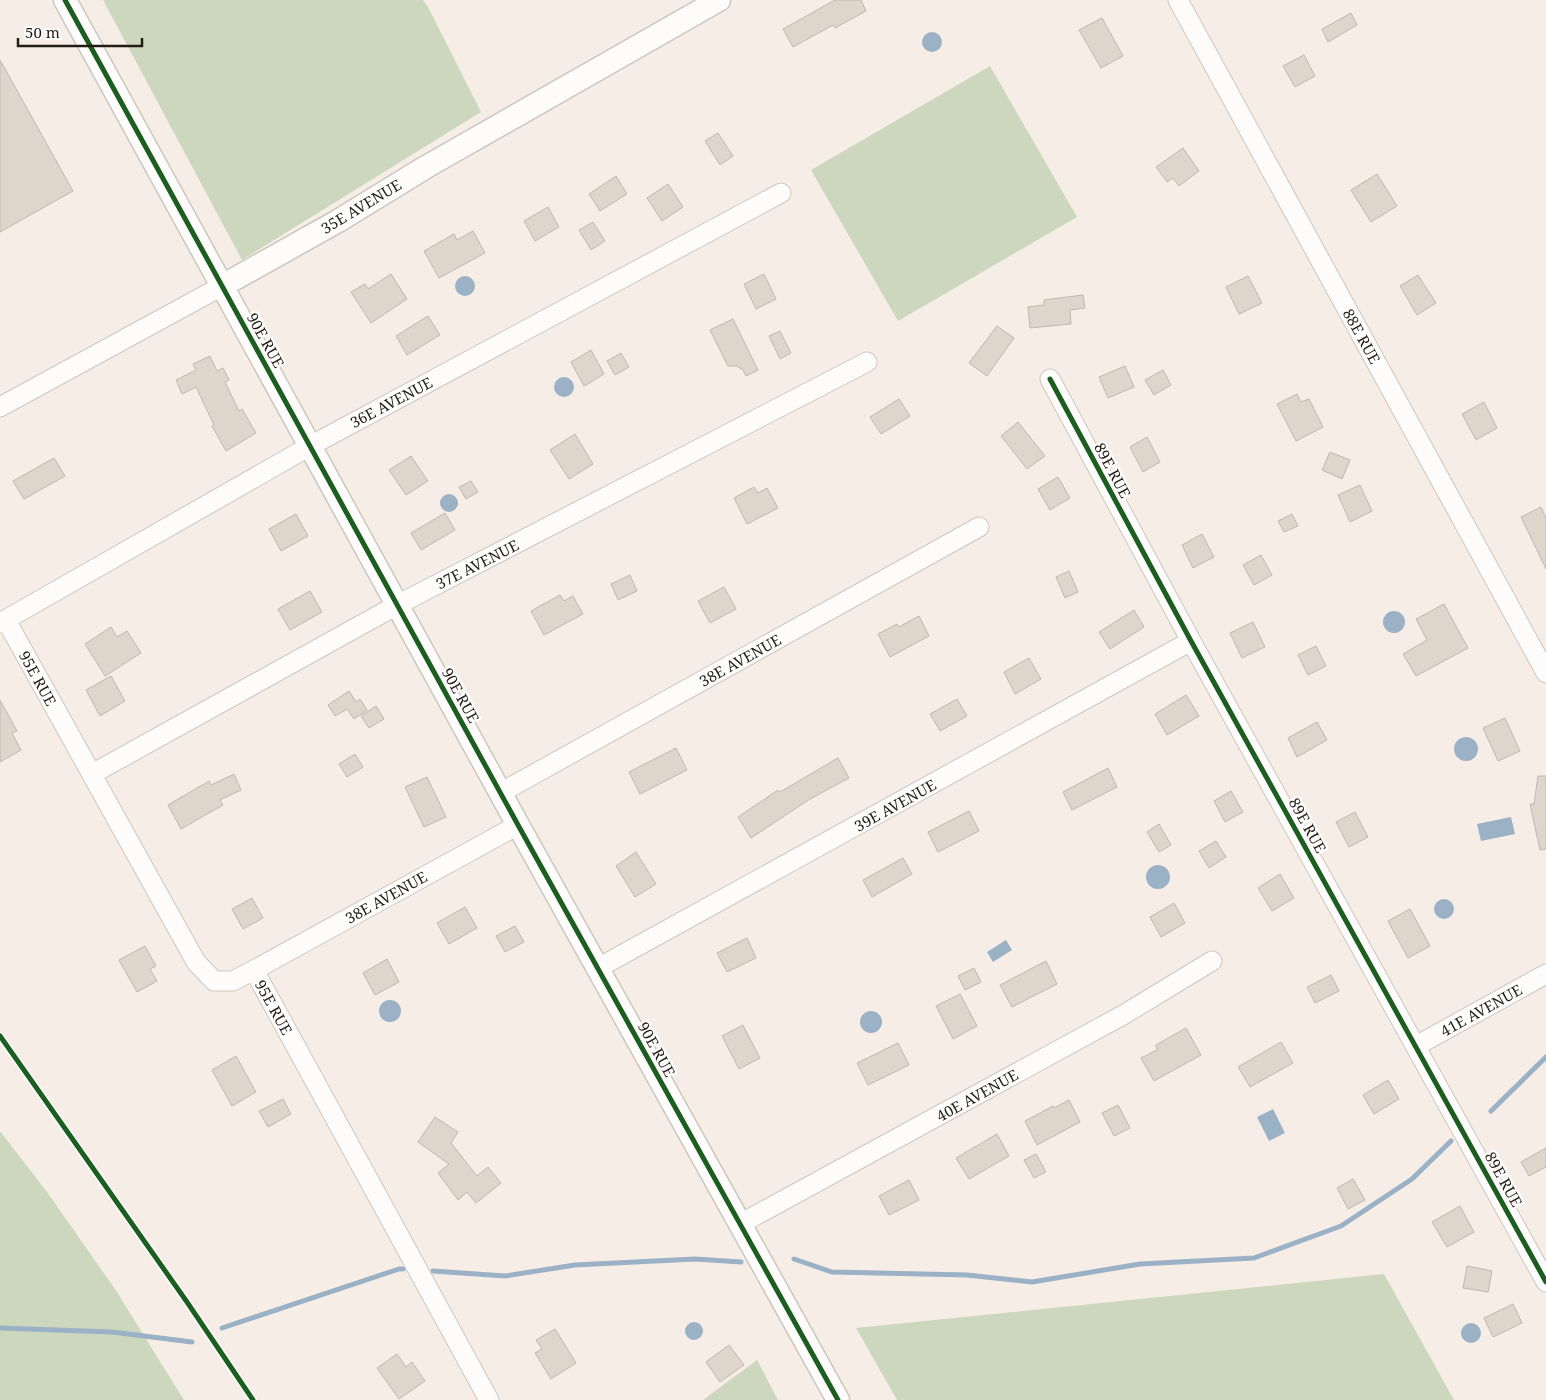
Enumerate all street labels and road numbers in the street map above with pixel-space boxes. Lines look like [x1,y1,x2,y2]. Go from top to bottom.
street label: 35E AVENUE [317,174,405,238]
street label: 88E RUE [1339,305,1385,367]
street label: 90E RUE [243,309,289,371]
street label: 36E AVENUE [346,372,436,432]
street label: 89E RUE [1090,439,1136,501]
street label: 37E AVENUE [432,535,522,593]
street label: 38E AVENUE [696,629,784,691]
street label: 95E RUE [15,647,61,709]
street label: 90E RUE [438,664,484,726]
street label: 39E AVENUE [851,774,939,836]
street label: 89E RUE [1285,794,1331,856]
street label: 38E AVENUE [342,866,430,928]
street label: 95E RUE [251,976,297,1038]
street label: 41E AVENUE [1437,979,1525,1041]
street label: 90E RUE [634,1018,680,1080]
street label: 40E AVENUE [933,1064,1021,1126]
street label: 89E RUE [1481,1148,1527,1210]

